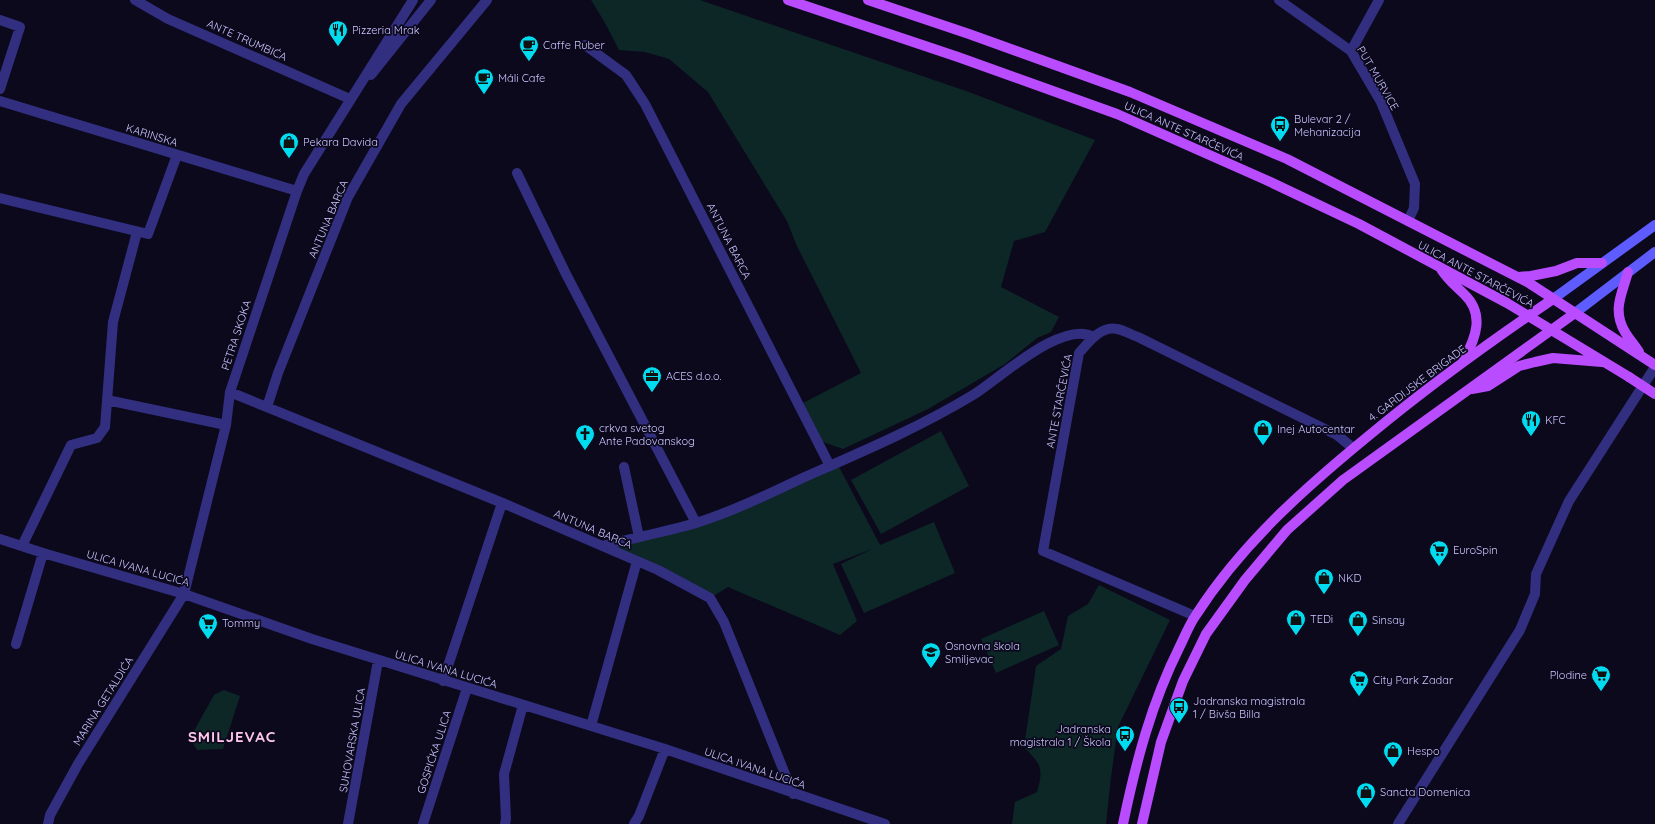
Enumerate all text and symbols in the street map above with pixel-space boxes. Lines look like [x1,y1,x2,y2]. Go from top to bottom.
street label: ANTE TRUMBIĆA [205,16,289,64]
restaurant icon: Pizzeria Mrak [327,19,349,47]
place label: Pizzeria Mrak [352,23,420,37]
cafe icon: Caffe Ruber [518,34,540,62]
place label: Caffe Ruber [543,38,605,52]
street label: PUT MURVICE [1354,43,1402,113]
cafe icon: Máli Cafe [473,67,495,95]
place label: Máli Cafe [498,71,545,85]
street label: ULICA ANTE STARČEVIĆA [1122,98,1246,164]
place label: Bulevar 2 / Mehanizacija [1294,112,1361,139]
bus stop icon: Bulevar 2 / Mehanizacija [1269,114,1291,142]
street label: KARINSKA [124,120,180,150]
shop icon: Pekara Davida [278,131,300,159]
place label: Pekara Davida [303,135,378,149]
street label: ANTUNA BARCA [305,178,351,260]
street label: ANTUNA BARCA [704,201,754,281]
street label: ULICA ANTE STARČEVIĆA [1416,237,1536,311]
street label: PETRA SKOKA [218,298,254,372]
street label: 4. GARDIJSKE BRIGADE [1365,342,1469,424]
street label: ANTE STARČEVIĆA [1043,353,1075,449]
office icon: ACES d.o.o. [641,365,663,393]
place label: ACES d.o.o. [666,369,722,383]
restaurant icon: KFC [1520,409,1542,437]
place label: KFC [1545,413,1566,427]
shop icon: Inej Autocentar [1252,418,1274,446]
place label: crkva svetog Ante Padovanskog [599,421,695,448]
place label: Inej Autocentar [1277,422,1356,436]
church icon: crkva svetog Ante Padovanskog [574,423,596,451]
street label: ANTUNA BARCA [552,506,634,552]
supermarket icon: EuroSpin [1428,539,1450,567]
place label: EuroSpin [1453,543,1498,557]
street label: ULICA IVANA LUCIĆA [85,547,191,589]
shop icon: NKD [1313,567,1335,595]
place label: NKD [1338,571,1361,585]
shop icon: TEDi [1285,608,1307,636]
shop icon: Sinsay [1347,609,1369,637]
supermarket icon: Tommy [197,612,219,640]
place label: TEDi [1310,612,1333,626]
place label: Sinsay [1372,613,1405,627]
place label: Tommy [222,616,260,630]
place label: Osnovna škola Smiljevac [945,639,1020,666]
school or university icon: Osnovna škola Smiljevac [920,641,942,669]
street label: ULICA IVANA LUCIĆA [393,647,499,691]
street label: MARINA GETALDIĆA [70,654,136,748]
supermarket icon: Plodine [1590,664,1612,692]
place label: Plodine [1550,668,1587,682]
supermarket icon: City Park Zadar [1348,669,1370,697]
place label: City Park Zadar [1373,673,1454,687]
street label: SUHOVARSKA ULICA [336,687,368,793]
place label: Jadranska magistrala 1 / Bivša Billa [1193,694,1305,721]
bus stop icon: Jadranska magistrala 1 / Bivša Billa [1168,696,1190,724]
street label: GOSPIĆKA ULICA [414,708,454,796]
place label: Jadranska magistrala 1 / Škola [1010,722,1111,749]
bus stop icon: Jadranska magistrala 1 / Škola [1114,724,1136,752]
district label: SMILJEVAC [188,727,276,746]
shop icon: Hespo [1382,740,1404,768]
street label: ULICA IVANA LUCIĆA [702,744,808,792]
place label: Hespo [1407,744,1440,758]
shop icon: Sancta Domenica [1355,781,1377,809]
place label: Sancta Domenica [1380,785,1470,799]

